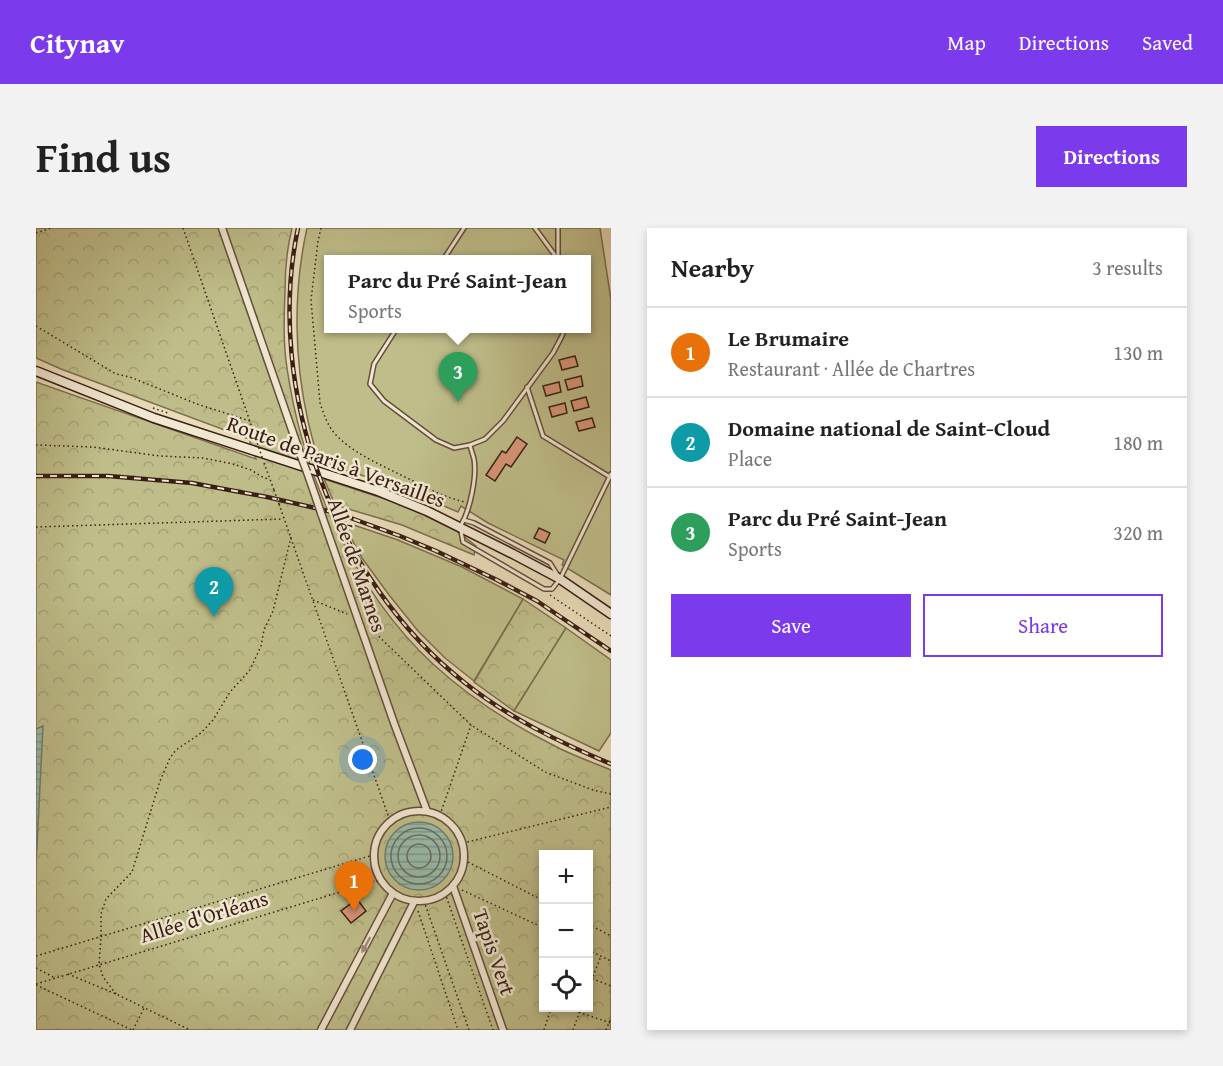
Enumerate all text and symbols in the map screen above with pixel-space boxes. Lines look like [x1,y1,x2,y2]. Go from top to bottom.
text: Citynav [30,22,124,63]
text: Map [947,27,986,58]
text: Directions [1019,27,1109,58]
text: Saved [1142,27,1193,58]
text: Find us [36,126,171,187]
button: Directions [1036,126,1187,187]
text: Nearby [671,248,754,287]
text: 3 results [1092,253,1163,282]
popup [324,255,591,333]
text: Parc du Pré Saint-Jean [348,264,567,296]
text: Sports [348,296,402,325]
text: Le Brumaire [728,322,849,354]
text: 1 [685,338,696,367]
text: 130 m [1113,338,1163,367]
pin: 3 [438,352,478,402]
text: Restaurant · Allée de Chartres [728,354,975,383]
street label: Route de Paris à Versailles [223,408,450,515]
text: Domaine national de Saint-Cloud [728,412,1050,444]
text: 2 [685,428,696,457]
text: 180 m [1113,428,1163,457]
text: Place [728,444,772,473]
street label: Allée de Marnes [320,493,395,636]
text: Parc du Pré Saint-Jean [728,502,947,534]
text: 3 [685,518,696,547]
text: 320 m [1113,518,1163,547]
text: Sports [728,534,782,563]
pin: 2 [194,568,234,617]
button: Save [671,594,911,657]
button: Share [923,594,1163,657]
your location [348,745,377,774]
map controls [539,850,593,1012]
button: + [539,850,593,904]
pin: 1 [334,862,374,911]
street label: Allée d'Orléans [136,882,272,951]
street label: Tapis Vert [465,904,524,1000]
button: − [539,904,593,958]
one-way arrow [361,937,371,954]
button: locate [539,958,593,1012]

